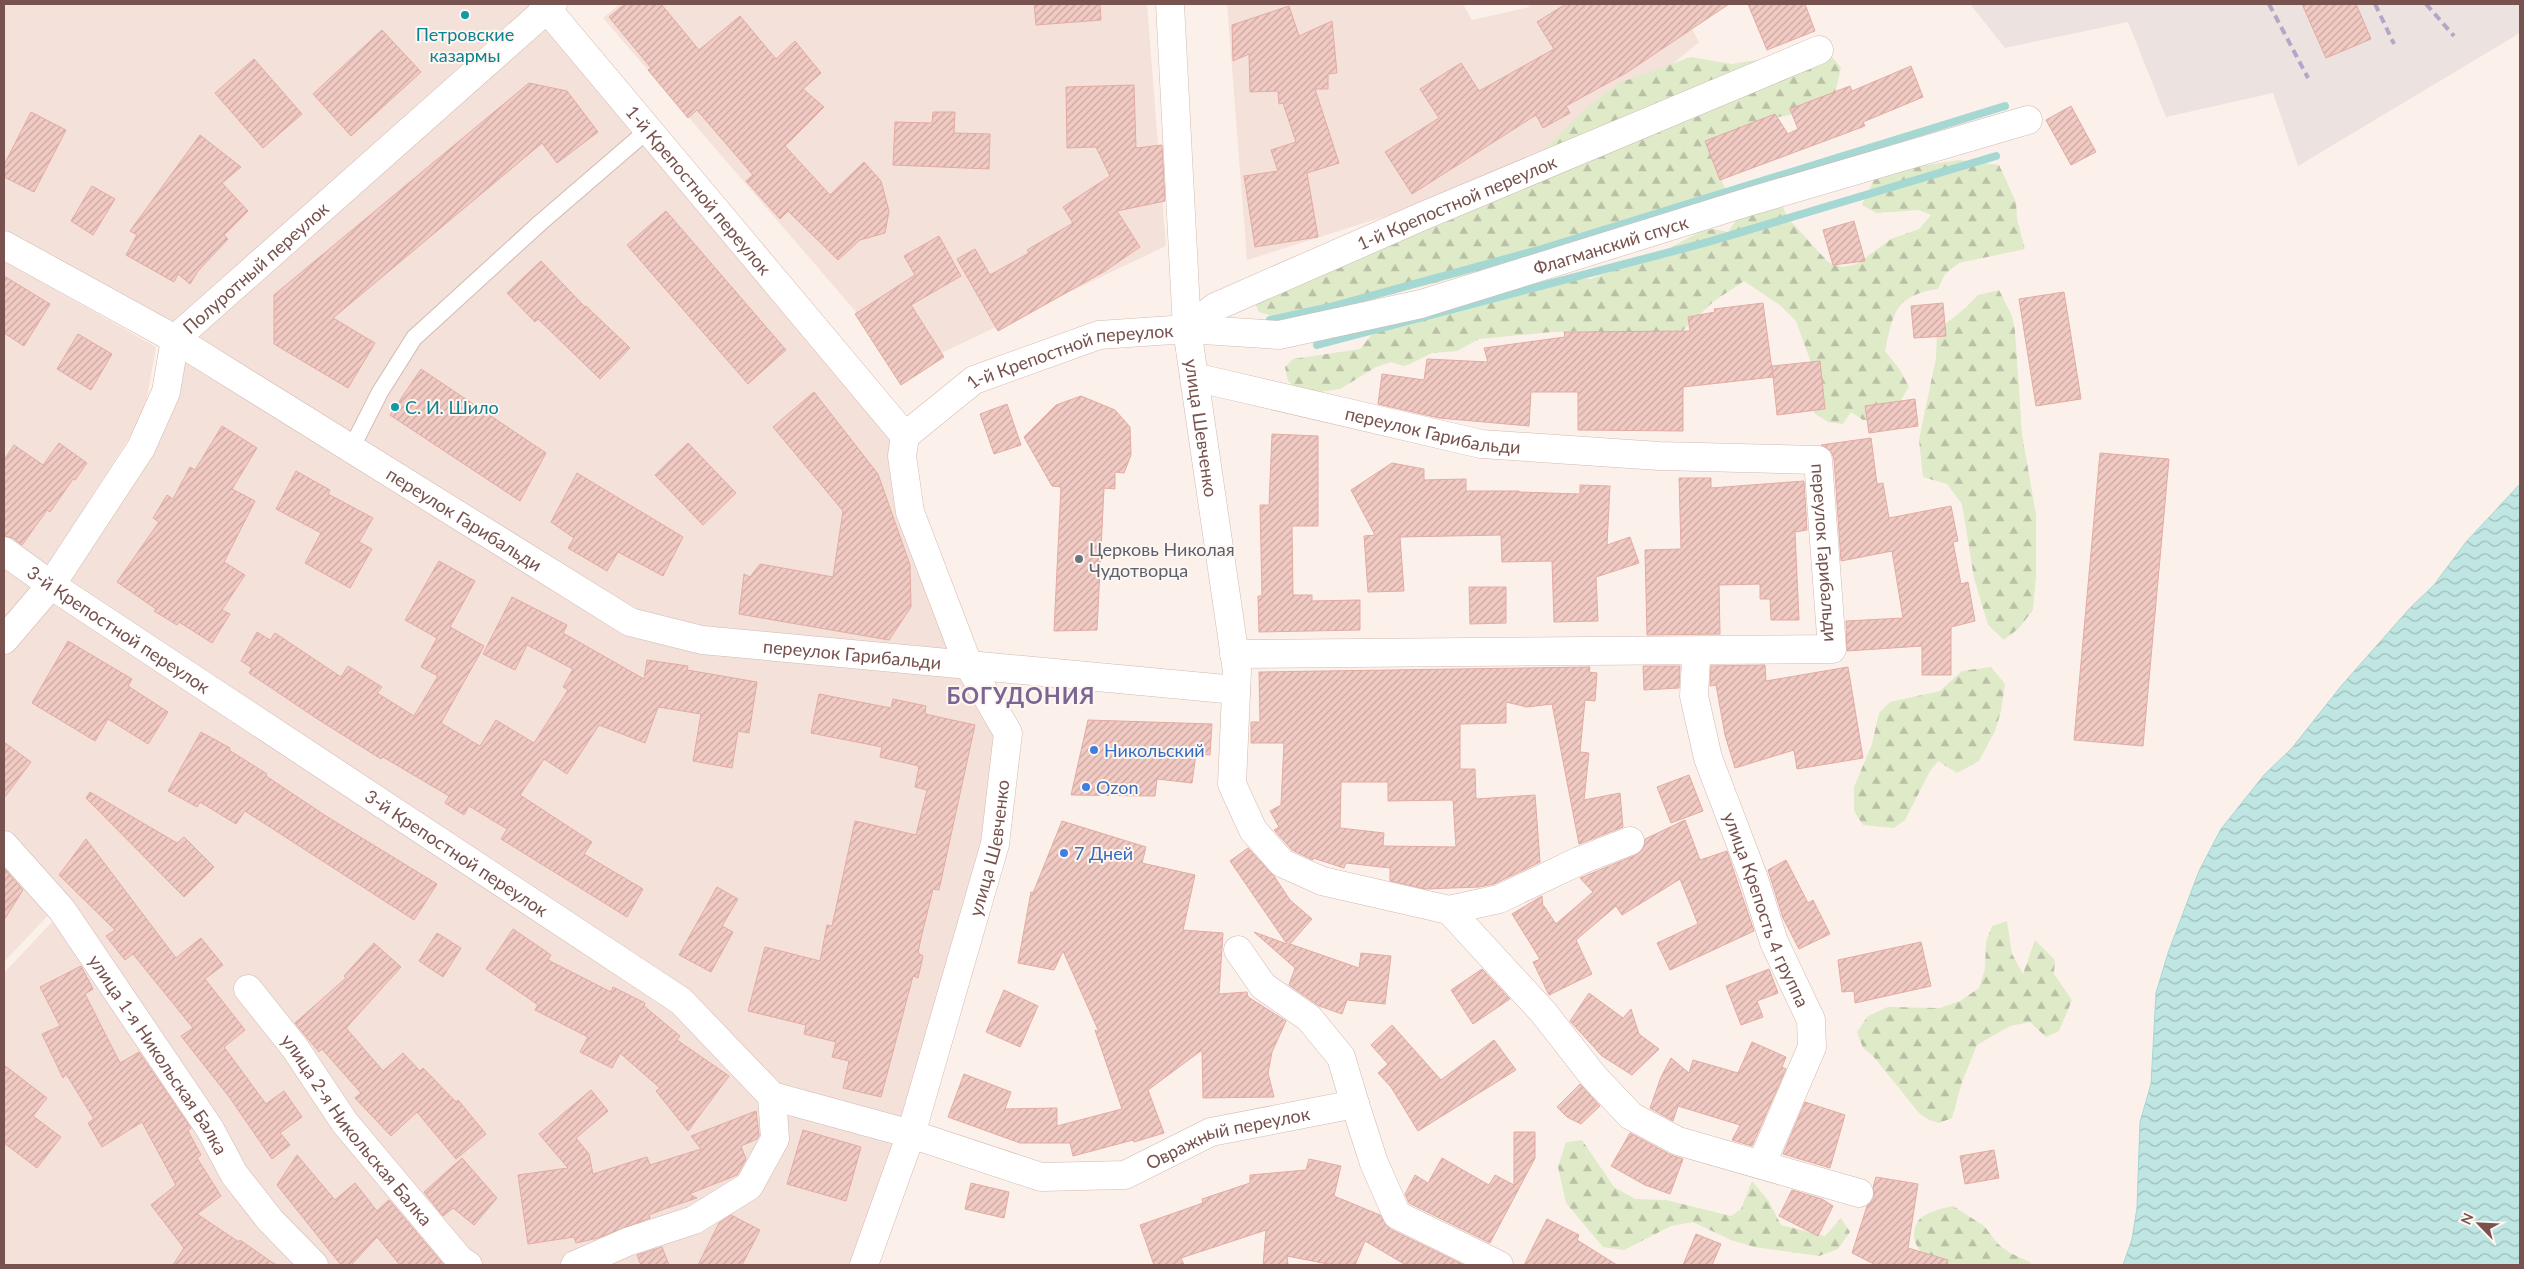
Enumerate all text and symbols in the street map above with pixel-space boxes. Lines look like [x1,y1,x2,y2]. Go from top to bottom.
marker: Петровские казармы [459,9,471,21]
place label: Петровские казармы [416,23,514,66]
street label: 1-й Крепостной переулок [621,101,777,280]
street label: 1-й Крепостной переулок [1354,150,1560,255]
street label: Полуротный переулок [178,197,333,338]
street label: Флагманский спуск [1530,210,1691,279]
street label: 1-й Крепостной переулок [961,319,1175,393]
street label: улица Шевченко [1180,357,1222,499]
place label: С. И. Шило [405,396,499,418]
marker: С. И. Шило [389,401,401,413]
street label: переулок Гарибальди [1343,402,1521,458]
street label: переулок Гарибальди [383,462,546,576]
street label: переулок Гарибальди [1807,463,1842,643]
place label: Церковь Николая Чудотворца [1089,538,1235,581]
marker: Церковь Николая Чудотворца [1073,553,1085,565]
street label: 3-й Крепостной переулок [23,561,215,698]
street label: переулок Гарибальди [762,635,942,673]
district label: БОГУДОНИЯ [946,682,1096,709]
place label: Никольский [1104,739,1205,761]
marker: Никольский [1088,744,1100,756]
place label: Ozon [1096,776,1138,798]
street label: улица Шевченко [964,779,1013,919]
marker: Ozon [1080,781,1092,793]
street label: 3-й Крепостной переулок [361,784,553,921]
street label: улица Крепость 4 группа [1719,809,1814,1011]
place label: 7 Дней [1074,842,1133,864]
marker: 7 Дней [1058,847,1070,859]
street label: улица 1-я Никольская Балка [84,950,233,1158]
street label: улица 2-я Никольская Балка [277,1029,437,1230]
street label: Овражный переулок [1142,1102,1312,1174]
north arrow [2454,1199,2504,1249]
text: N [2457,1210,2477,1227]

